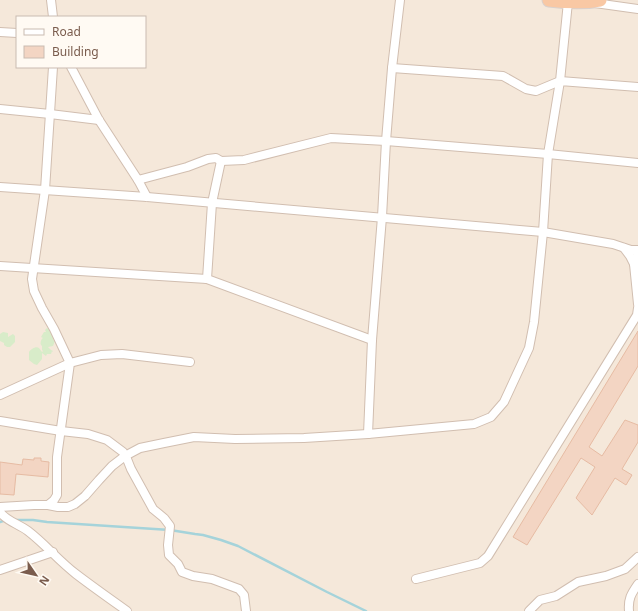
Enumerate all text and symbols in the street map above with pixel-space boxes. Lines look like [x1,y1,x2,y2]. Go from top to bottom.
legend [16,16,146,68]
text: Road [52,23,81,40]
text: Building [52,43,99,60]
north arrow [16,555,56,595]
text: N [36,573,53,589]

